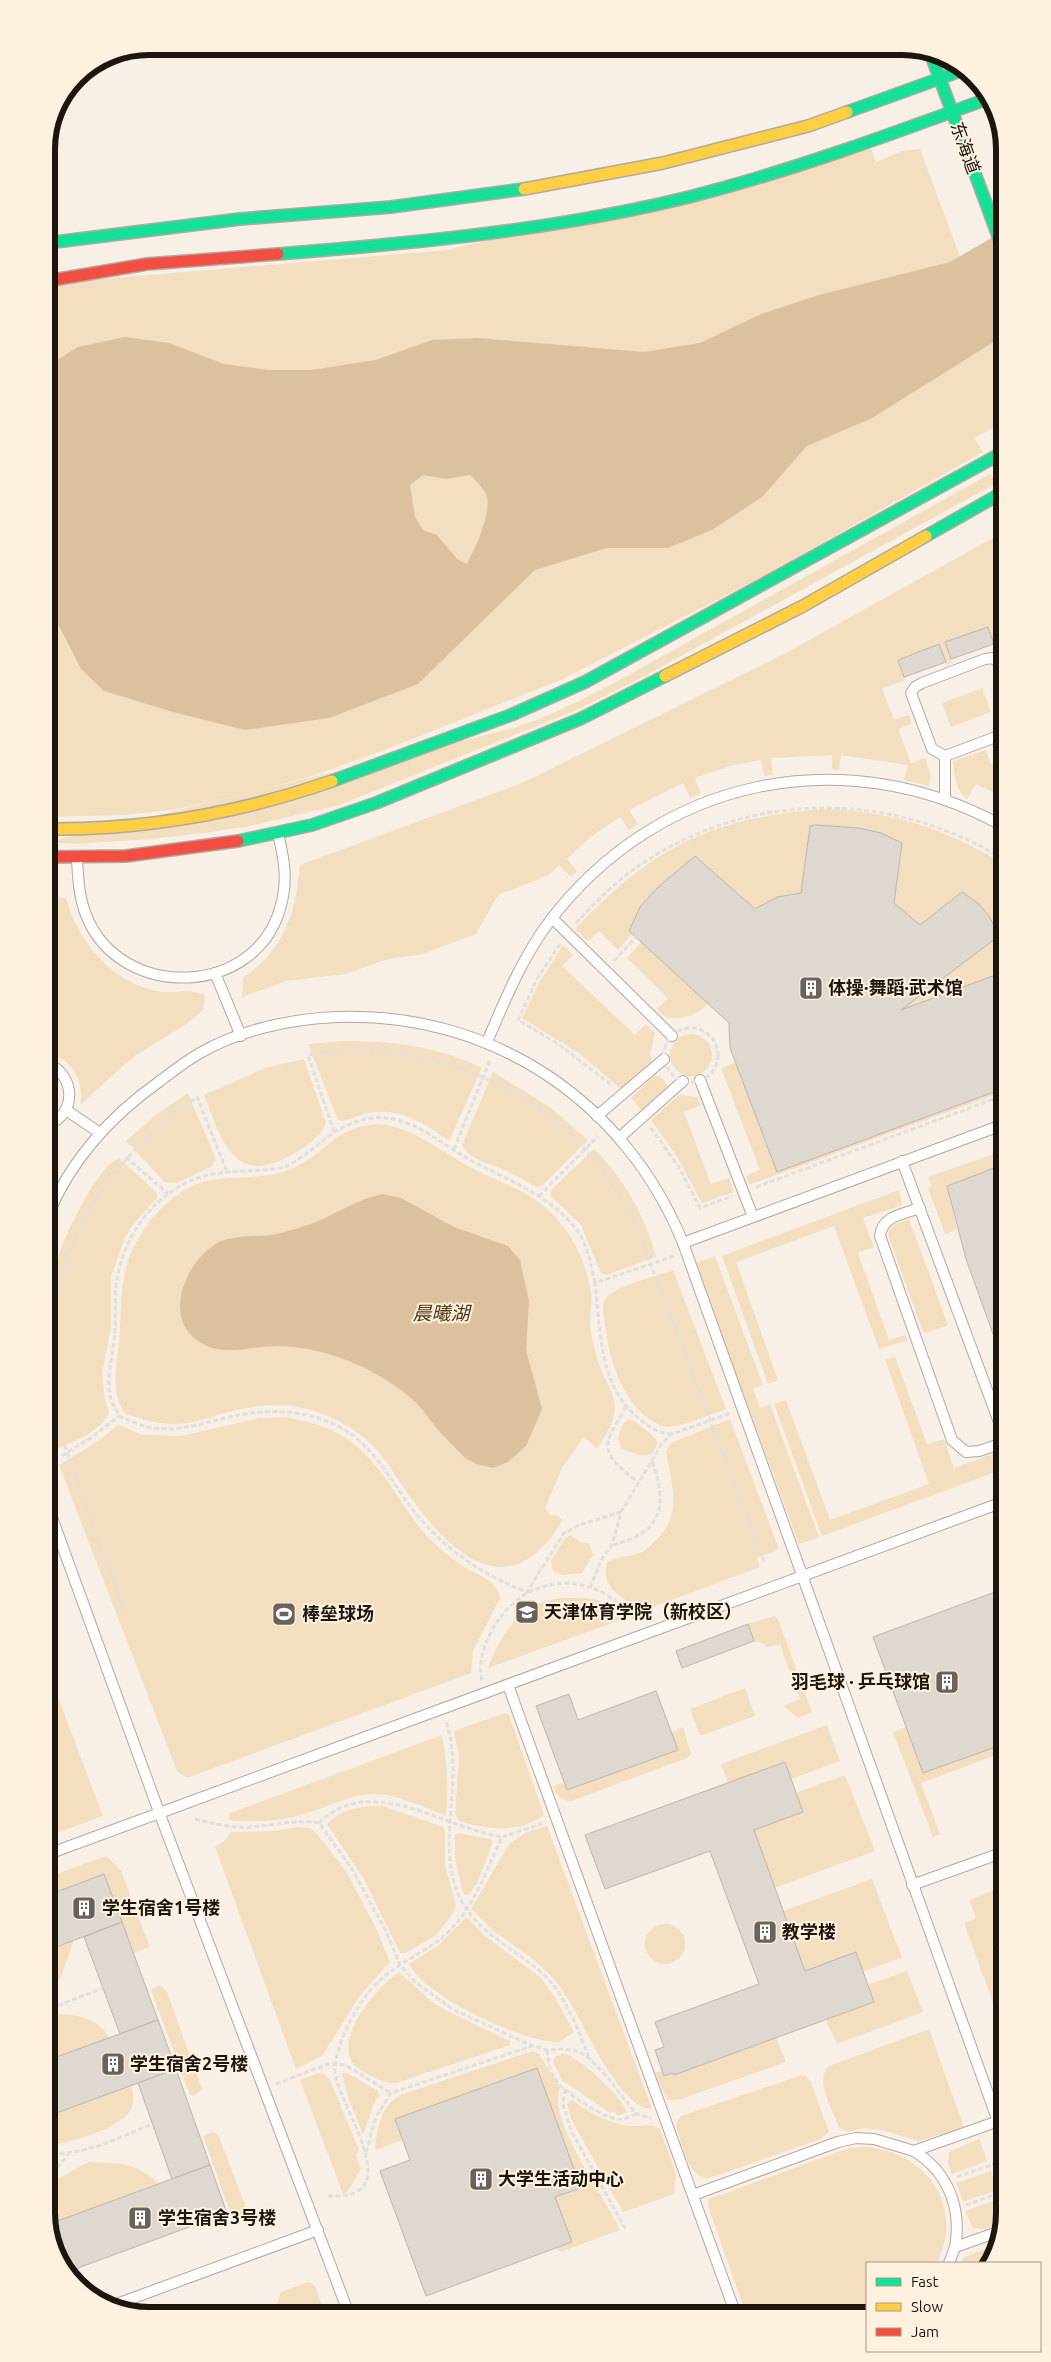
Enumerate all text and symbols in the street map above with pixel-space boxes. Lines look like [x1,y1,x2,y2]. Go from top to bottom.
street label: 东海道 [947,119,985,176]
building icon: 体操·舞蹈·武术馆 [798,975,824,1001]
place label: 体操·舞蹈·武术馆 [828,977,963,997]
water label: 晨曦湖 [412,1302,472,1324]
school or university icon: 天津体育学院（新校区） [514,1599,540,1625]
sports icon: 棒垒球场 [271,1601,297,1627]
place label: 天津体育学院（新校区） [544,1601,742,1621]
place label: 棒垒球场 [302,1603,374,1623]
building icon: 羽毛球 · 乒乓球馆 [934,1669,960,1695]
place label: 羽毛球 · 乒乓球馆 [791,1671,930,1691]
building icon: 学生宿舍1号楼 [71,1895,97,1921]
place label: 学生宿舍1号楼 [102,1897,220,1917]
building icon: 教学楼 [752,1919,778,1945]
place label: 教学楼 [782,1921,836,1941]
building icon: 学生宿舍2号楼 [100,2051,126,2077]
place label: 学生宿舍2号楼 [130,2053,248,2073]
building icon: 大学生活动中心 [468,2166,494,2192]
place label: 大学生活动中心 [498,2168,624,2188]
building icon: 学生宿舍3号楼 [127,2205,153,2231]
place label: 学生宿舍3号楼 [158,2207,276,2227]
legend [866,2262,1041,2352]
text: Fast [911,2273,939,2290]
text: Slow [911,2298,944,2315]
text: Jam [911,2323,939,2340]

